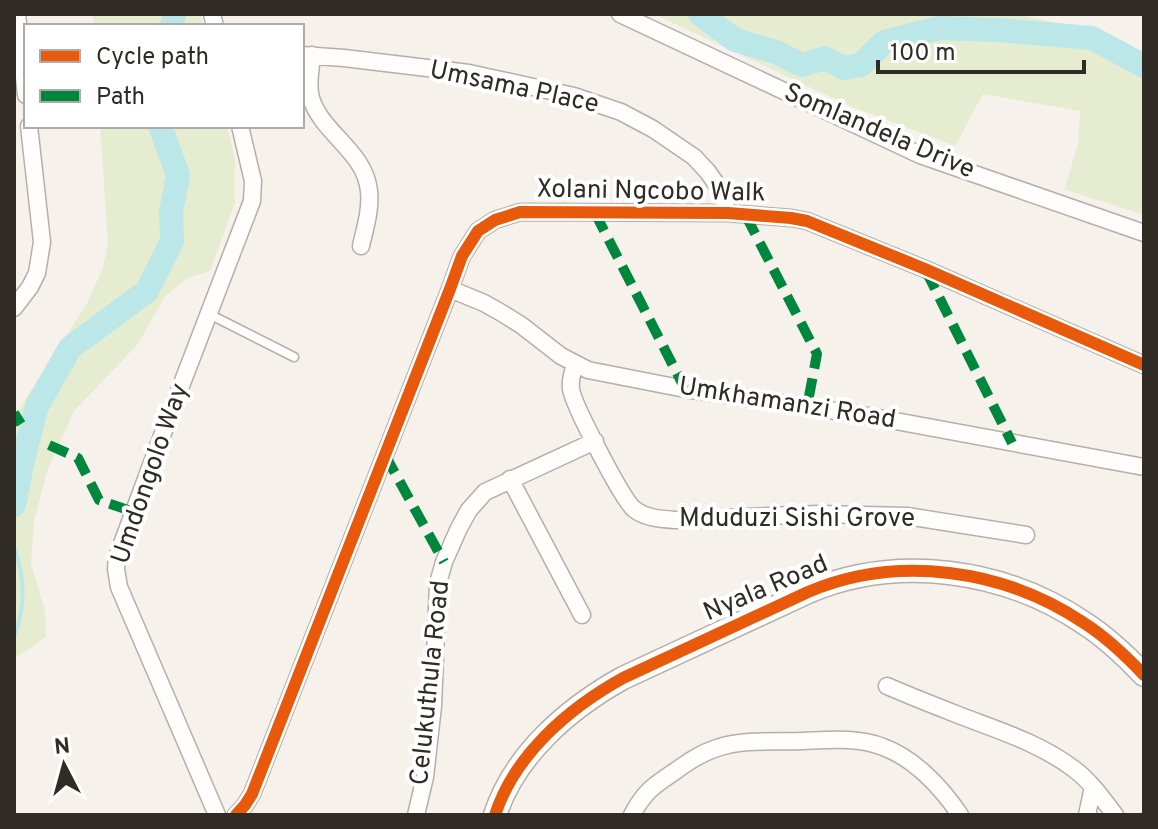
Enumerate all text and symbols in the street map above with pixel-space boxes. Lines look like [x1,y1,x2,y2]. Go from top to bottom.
legend [24,24,304,128]
scale bar [878,24,1084,74]
text: 100 m [890,39,956,69]
text: Cycle path [96,43,209,73]
street label: Umsama Place [426,54,602,122]
street label: Somlandela Drive [779,77,979,187]
text: Path [96,83,145,113]
street label: Xolani Ngcobo Walk [536,174,766,210]
street label: Umkhamanzi Road [676,371,898,437]
street label: Umdongolo Way [105,379,197,569]
street label: Mduduzi Sishi Grove [679,503,915,536]
street label: Nyala Road [699,548,833,630]
street label: Celukuthula Road [404,579,458,787]
north arrow [24,725,104,805]
text: N [53,733,71,762]

